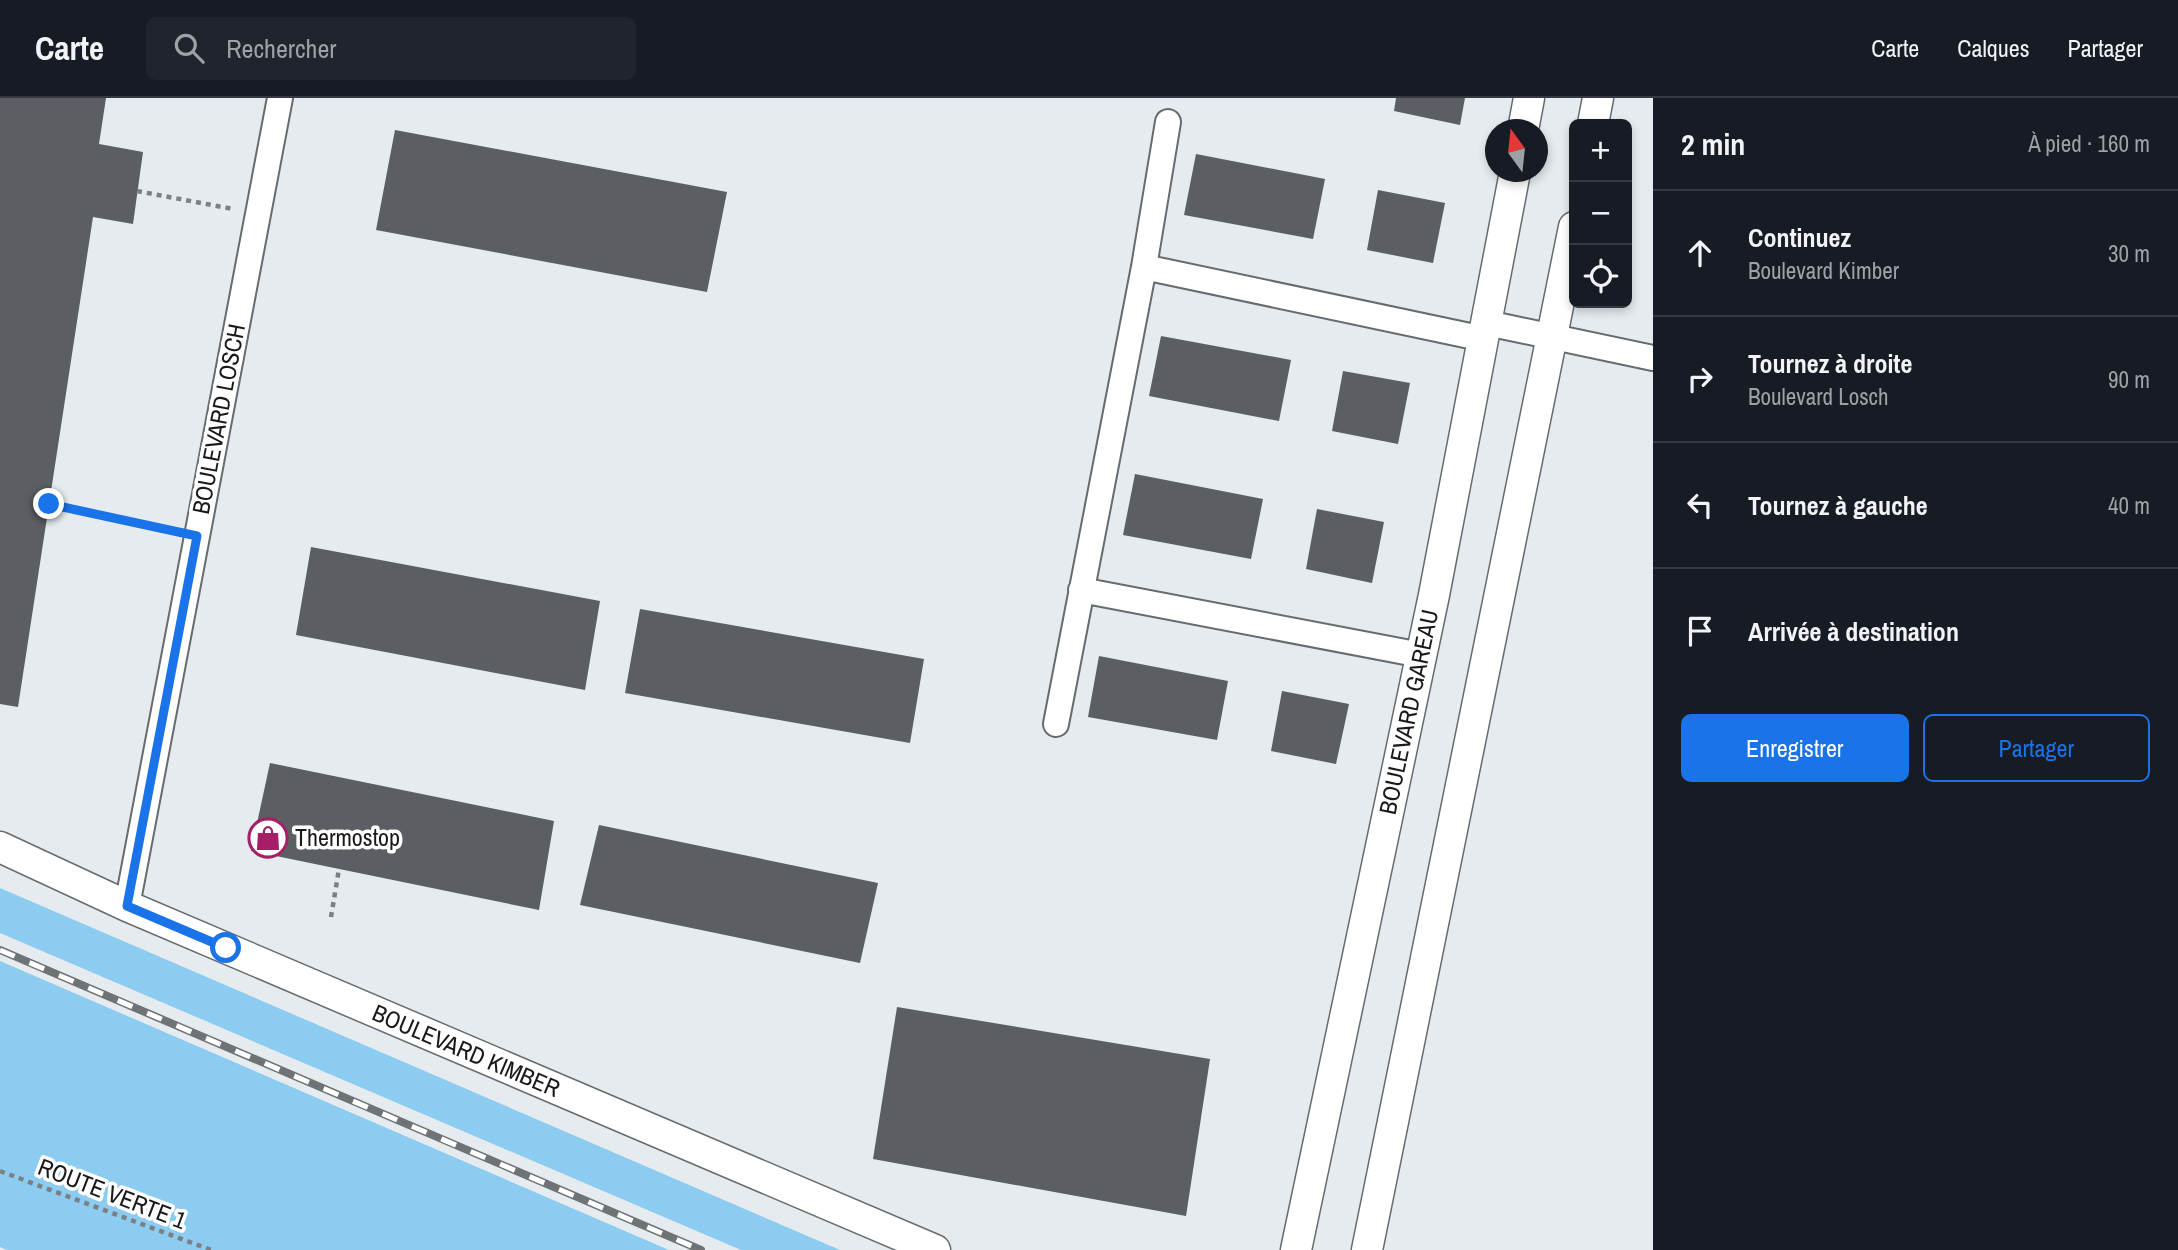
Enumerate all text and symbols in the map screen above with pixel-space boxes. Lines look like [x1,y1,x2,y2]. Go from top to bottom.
search box [146,17,636,80]
text: Carte [35,26,104,70]
icon: search [170,29,208,67]
text: Rechercher [226,31,336,66]
text: Carte [1871,32,1919,64]
text: Calques [1957,32,2030,64]
text: Partager [2068,32,2143,64]
north arrow [1485,119,1548,182]
map controls [1569,119,1632,308]
button: + [1569,119,1632,182]
text: 2 min [1681,124,1745,164]
text: À pied · 160 m [2028,128,2150,159]
button: − [1569,182,1632,245]
text: Continuez [1748,220,1851,255]
icon: ahead [1681,234,1719,272]
text: 30 m [2108,238,2150,269]
button: locate [1569,245,1632,308]
text: Boulevard Kimber [1748,255,1899,286]
street label: BOULEVARD LOSCH [184,321,252,517]
text: Tournez à droite [1748,346,1912,381]
icon: right [1681,360,1719,398]
text: 90 m [2108,364,2150,395]
text: Boulevard Losch [1748,381,1888,412]
icon: left [1681,486,1719,524]
route end [33,488,64,519]
text: Tournez à gauche [1748,488,1928,523]
text: 40 m [2108,490,2150,521]
street label: BOULEVARD GAREAU [1371,606,1445,817]
icon: arrive [1681,612,1719,650]
text: Arrivée à destination [1748,614,1959,649]
button: Enregistrer [1681,714,1909,782]
button: Partager [1923,714,2150,782]
shop icon: Thermostop [247,817,289,859]
place label: Thermostop [295,821,400,853]
route start [210,932,241,963]
street label: BOULEVARD KIMBER [368,996,565,1104]
street label: ROUTE VERTE 1 [34,1150,191,1236]

